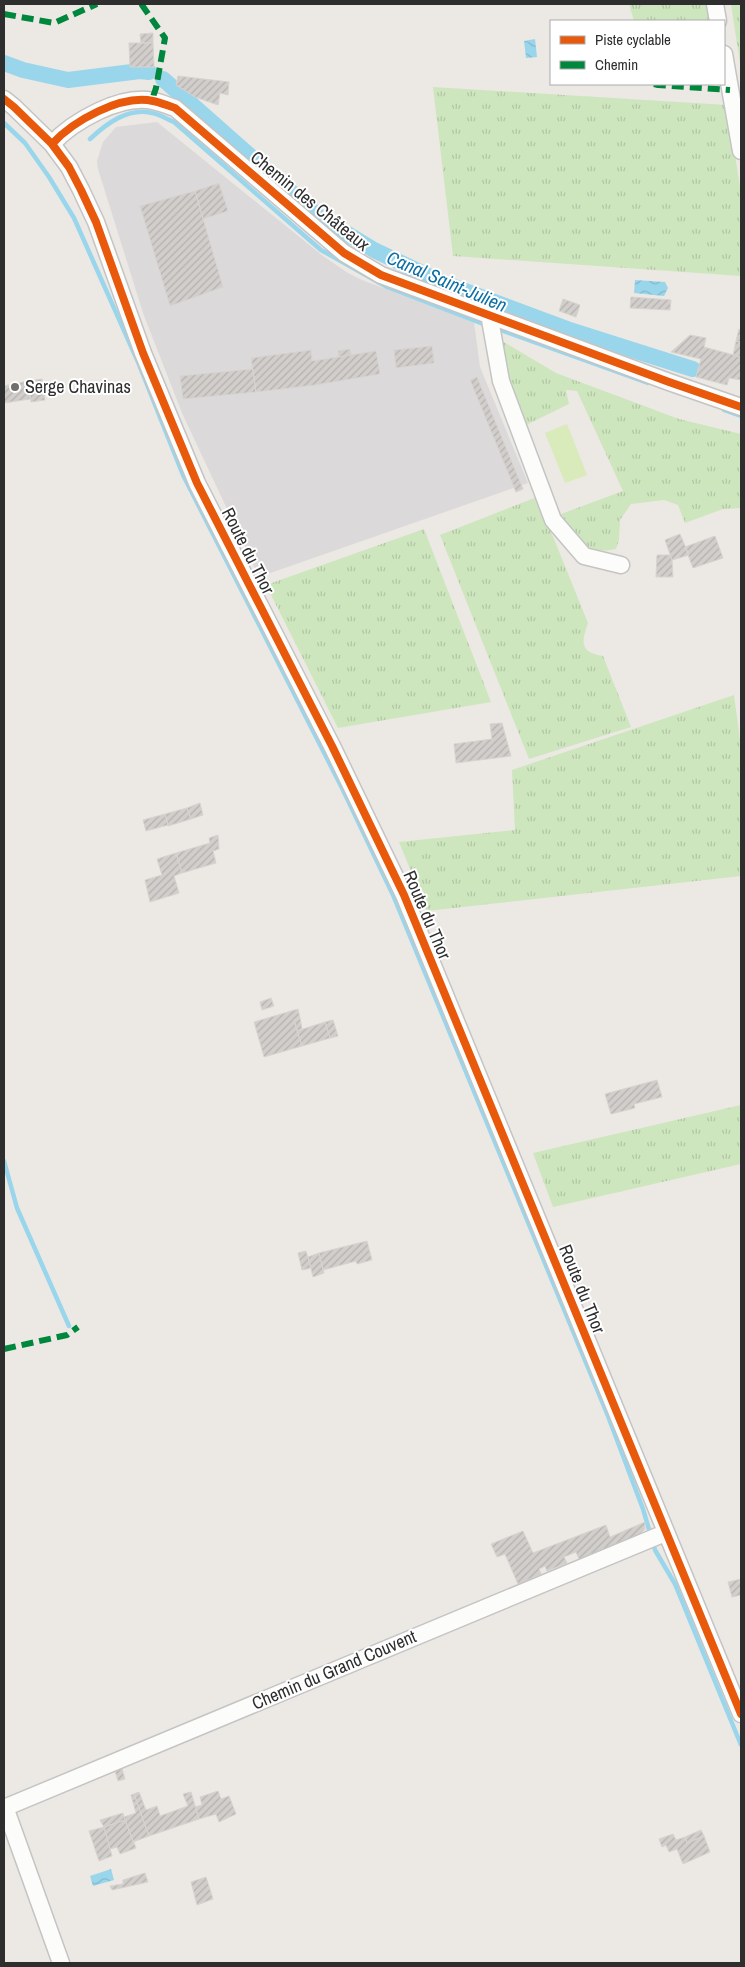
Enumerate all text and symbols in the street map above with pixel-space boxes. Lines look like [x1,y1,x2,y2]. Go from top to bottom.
legend [550,20,725,85]
text: Piste cyclable [595,29,671,50]
text: Chemin [595,54,638,75]
street label: Chemin des Châteaux [245,145,376,257]
water label: Canal Saint-Julien [383,244,511,318]
place label: Serge Chavinas [25,374,131,399]
marker: Serge Chavinas [9,381,21,393]
street label: Route du Thor [216,503,281,598]
street label: Route du Thor [398,867,457,963]
street label: Route du Thor [553,1241,612,1337]
street label: Chemin du Grand Couvent [248,1624,420,1716]

